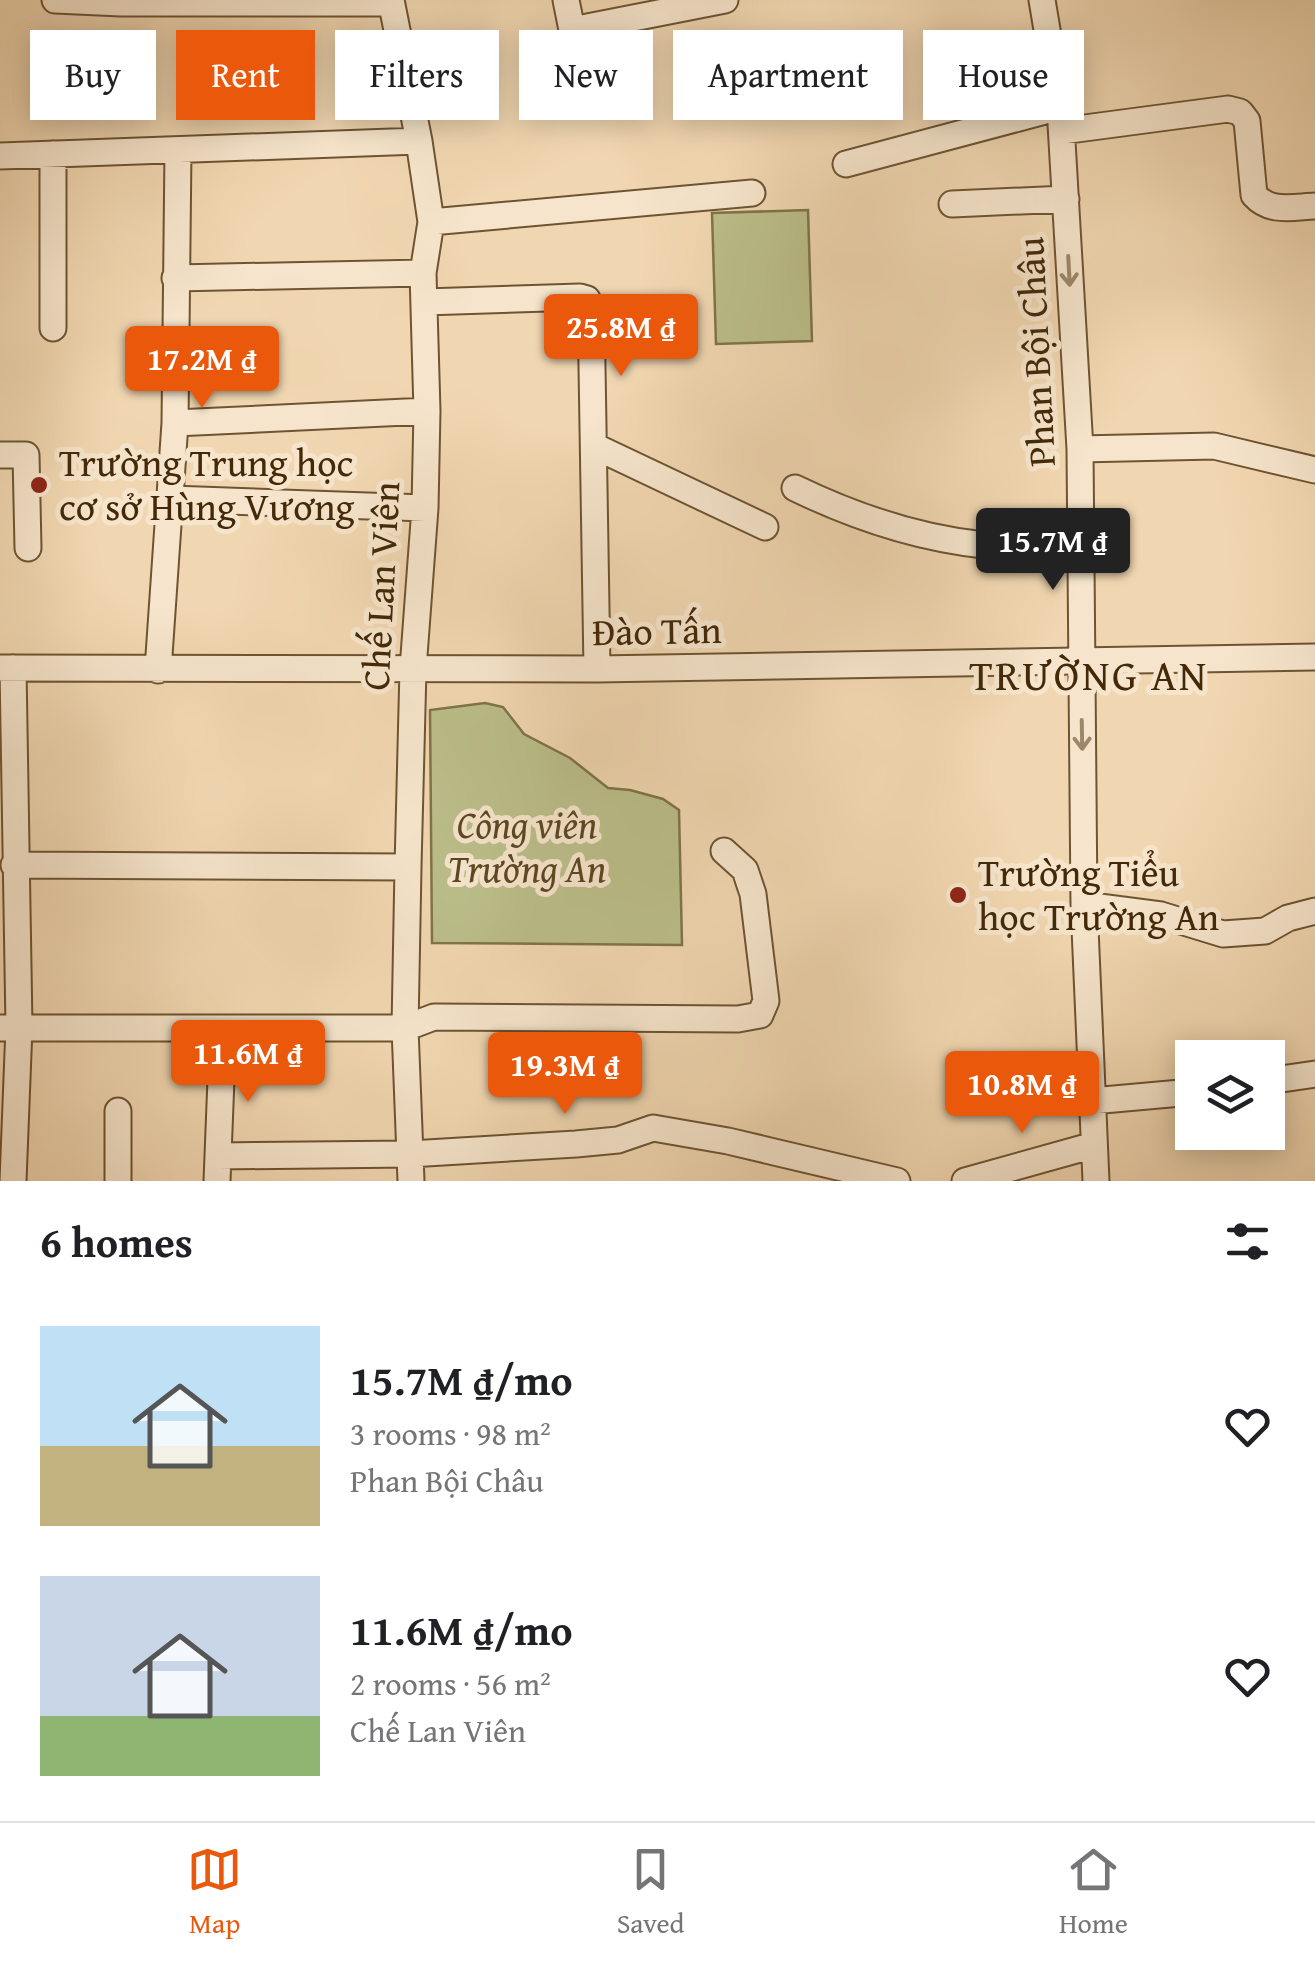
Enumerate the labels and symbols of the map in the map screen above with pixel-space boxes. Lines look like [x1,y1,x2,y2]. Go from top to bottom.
street label: Phan Bội Châu [1001,235,1069,468]
one-way arrow [1060,254,1079,286]
pin: 25.8M ₫ [529,294,713,379]
pin: 17.2M ₫ [110,326,294,411]
place label: Trường Trung học cơ sở Hùng Vương [59,434,355,534]
marker: Trường Trung học cơ sở Hùng Vương [28,474,50,496]
street label: Chế Lan Viên [347,480,413,692]
pin: 15.7M ₫ [961,508,1145,593]
street label: Đào Tấn [592,601,722,659]
district label: TRƯỜNG AN [969,644,1209,705]
one-way arrow [1072,718,1092,751]
park label: Công viên Trường An [448,796,606,896]
place label: Trường Tiểu học Trường An [978,844,1219,944]
marker: Trường Tiểu học Trường An [947,884,969,906]
pin: 11.6M ₫ [156,1020,340,1105]
pin: 19.3M ₫ [473,1032,657,1117]
pin: 10.8M ₫ [930,1051,1114,1136]

